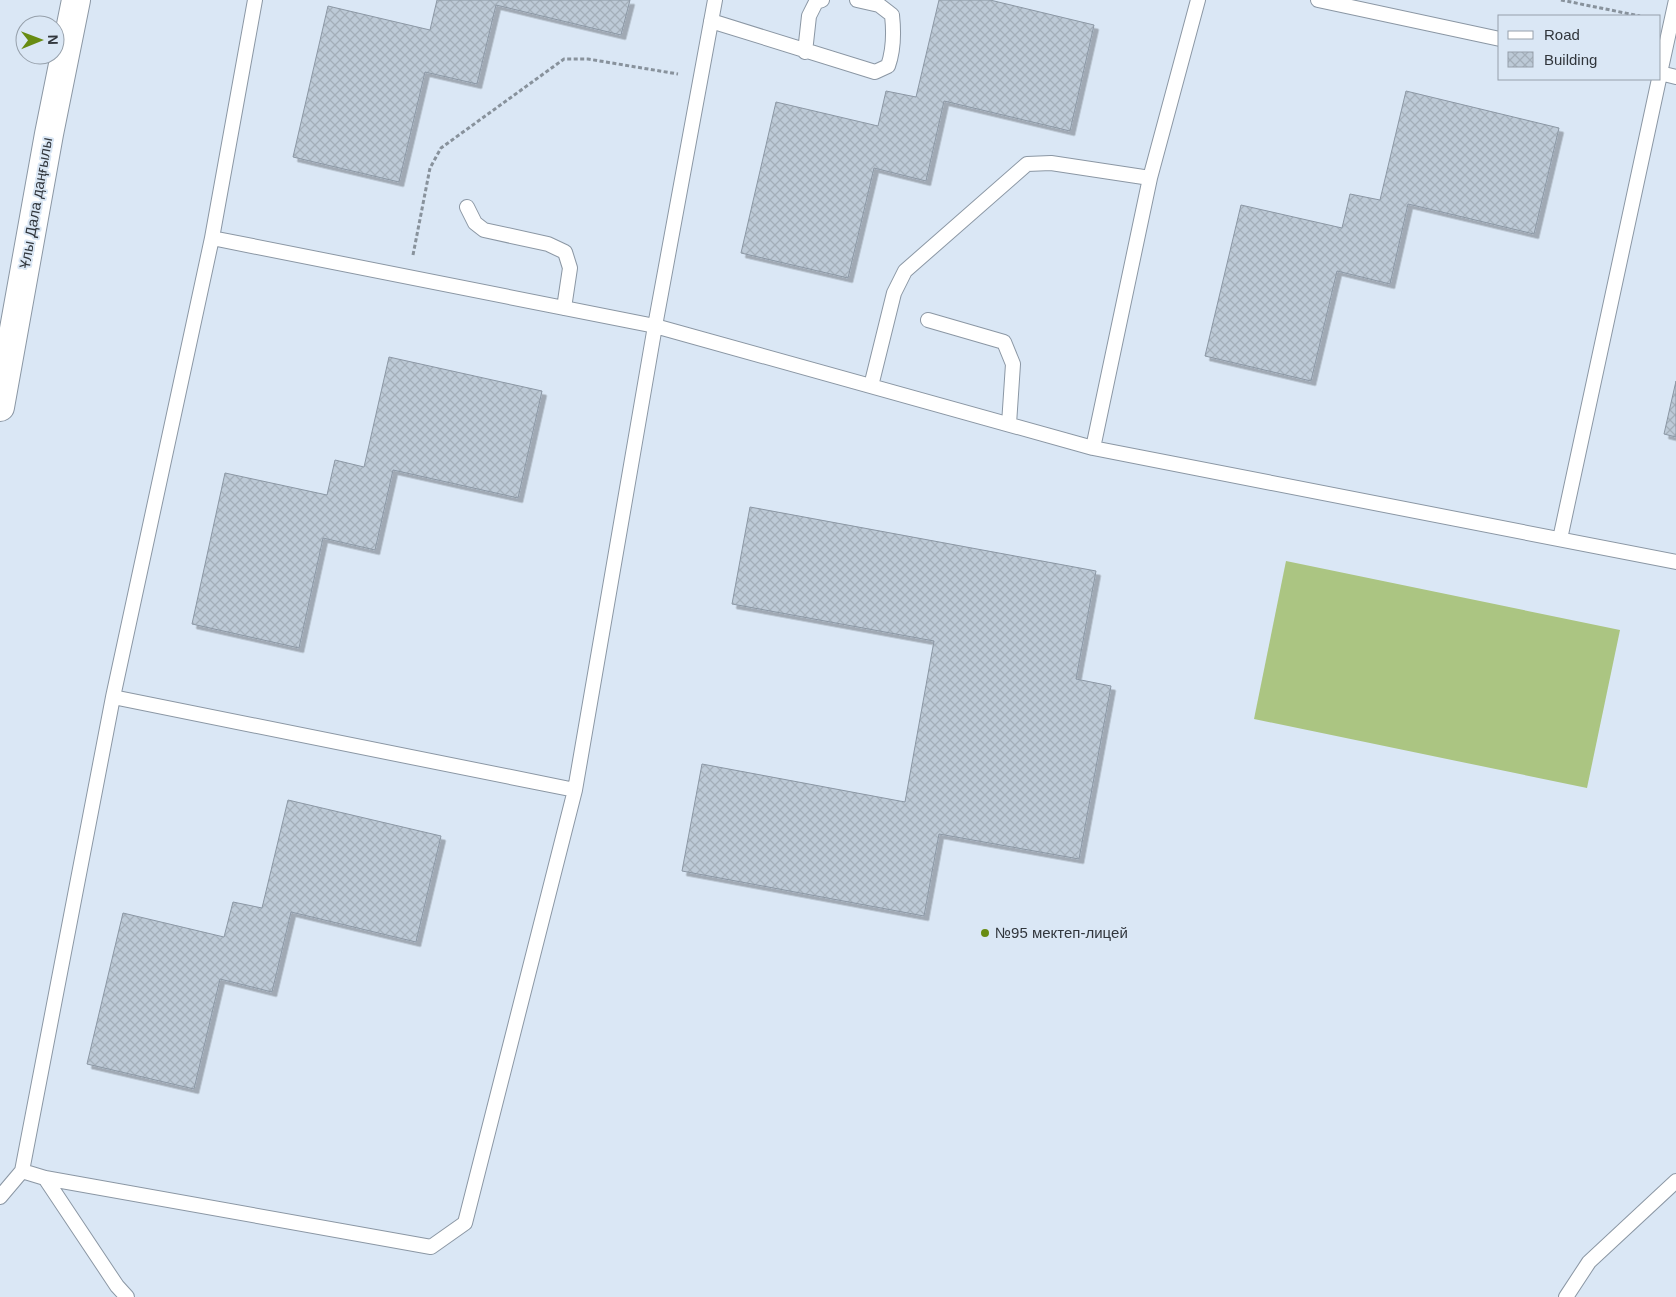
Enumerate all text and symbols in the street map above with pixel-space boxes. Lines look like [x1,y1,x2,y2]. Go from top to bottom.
north arrow [15,15,65,65]
legend [1498,15,1661,80]
text: Road [1544,26,1580,43]
text: N [45,35,61,45]
text: Building [1544,51,1597,68]
street label: Ұлы Дала даңғылы [16,136,55,270]
place label: №95 мектеп-лицей [995,924,1128,941]
marker: №95 мектеп-лицей [979,927,991,939]

